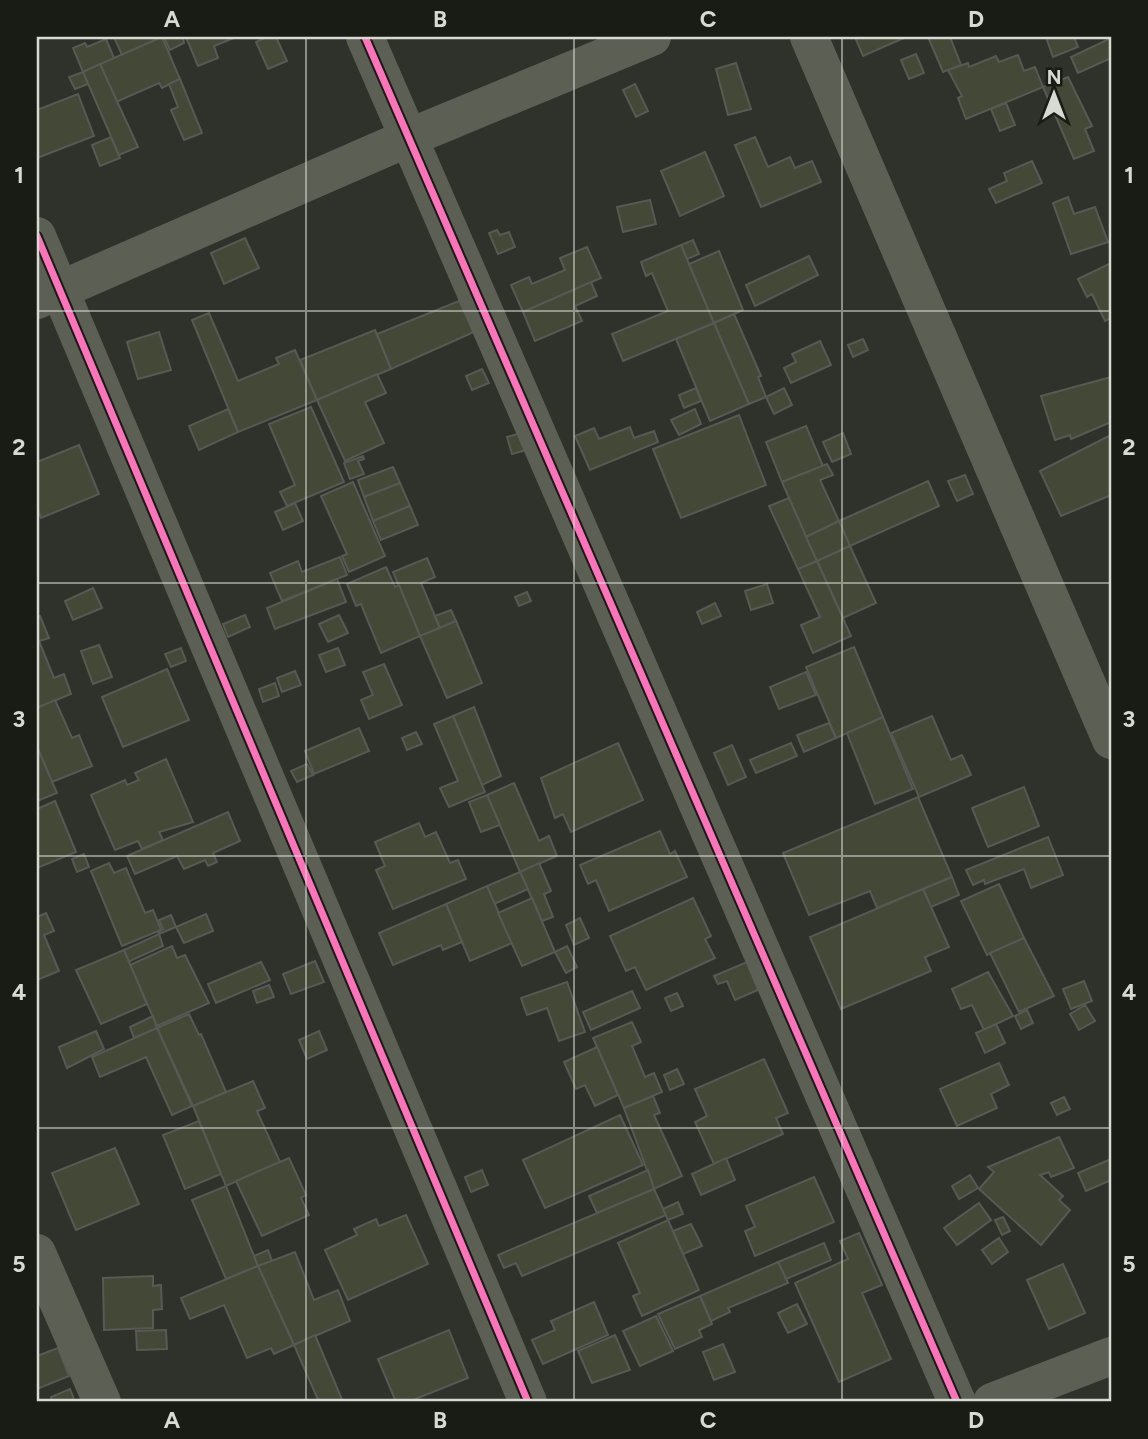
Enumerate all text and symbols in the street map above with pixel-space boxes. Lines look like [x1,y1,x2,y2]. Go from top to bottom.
text: A [164,5,181,33]
text: B [433,5,447,33]
text: C [700,5,717,33]
text: D [968,5,984,33]
north arrow [1018,60,1088,130]
text: N [1047,66,1061,89]
text: 1 [14,161,24,189]
text: 1 [1124,161,1134,189]
text: 2 [12,433,26,461]
text: 2 [1122,433,1136,461]
text: 3 [13,705,25,733]
text: 3 [1123,705,1135,733]
text: 4 [12,978,26,1006]
text: 4 [1122,978,1136,1006]
text: 5 [12,1250,26,1278]
text: 5 [1122,1250,1136,1278]
text: A [164,1406,181,1434]
text: B [433,1406,447,1434]
text: C [700,1406,717,1434]
text: D [968,1406,984,1434]

